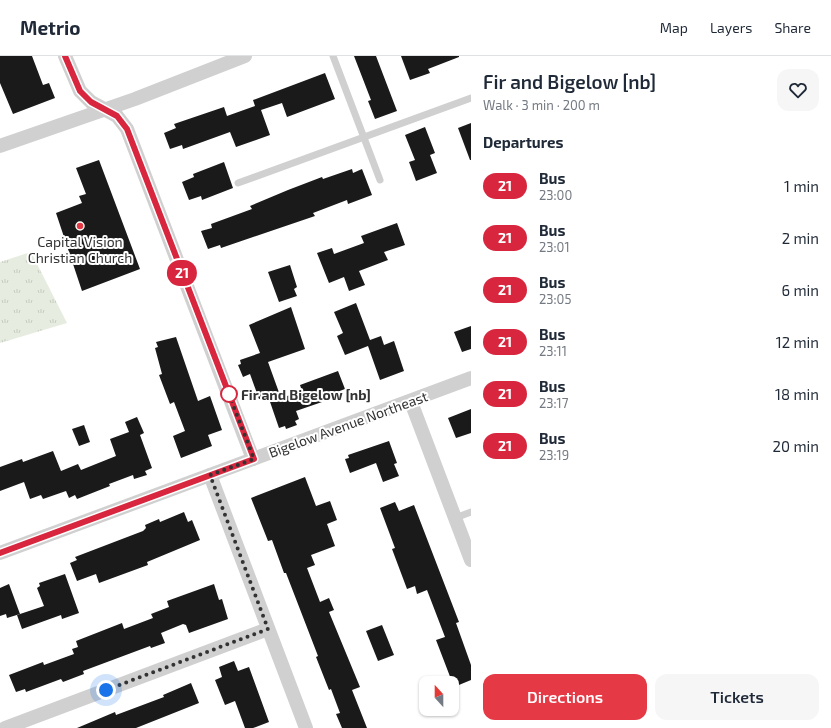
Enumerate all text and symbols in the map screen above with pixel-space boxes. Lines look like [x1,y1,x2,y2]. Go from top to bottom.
text: Metrio [20,16,80,39]
text: Map [660,19,688,36]
text: Layers [710,19,752,36]
text: Share [774,19,811,36]
button: heart [777,69,819,111]
text: Fir and Bigelow [nb] [483,70,656,93]
text: Walk · 3 min · 200 m [483,97,600,113]
text: Departures [483,133,563,151]
text: Bus [539,169,565,187]
text: 21 [498,177,512,194]
text: 1 min [784,177,819,195]
text: 23:00 [539,187,572,203]
marker: Capital Vision Christian Church [75,221,85,231]
text: Bus [539,221,565,239]
text: 21 [498,229,512,246]
text: 2 min [782,229,819,247]
place label: Capital Vision Christian Church [28,233,132,266]
text: 23:01 [539,239,570,255]
line badge: 21 [164,260,200,286]
text: 21 [175,264,189,281]
text: Bus [539,273,565,291]
text: 21 [498,281,512,298]
text: 6 min [781,281,819,299]
text: 23:05 [539,291,571,307]
text: Bus [539,325,565,343]
text: 21 [498,333,512,350]
text: 12 min [776,333,819,351]
text: 23:11 [539,343,567,359]
text: Bus [539,377,565,395]
marker: Fir and Bigelow [nb] [220,385,238,403]
text: 21 [498,385,512,402]
text: 18 min [775,385,819,403]
place label: Fir and Bigelow [nb] [241,386,371,403]
street label: Bigelow Avenue Northeast [266,387,430,461]
text: 23:17 [539,395,568,411]
text: Bus [539,429,565,447]
text: 21 [498,437,512,454]
text: 20 min [773,437,819,455]
text: 23:19 [539,447,569,463]
button: Directions [483,674,647,720]
button: Tickets [655,674,819,720]
north arrow [419,676,459,716]
map controls [419,676,459,716]
your location [96,680,116,700]

